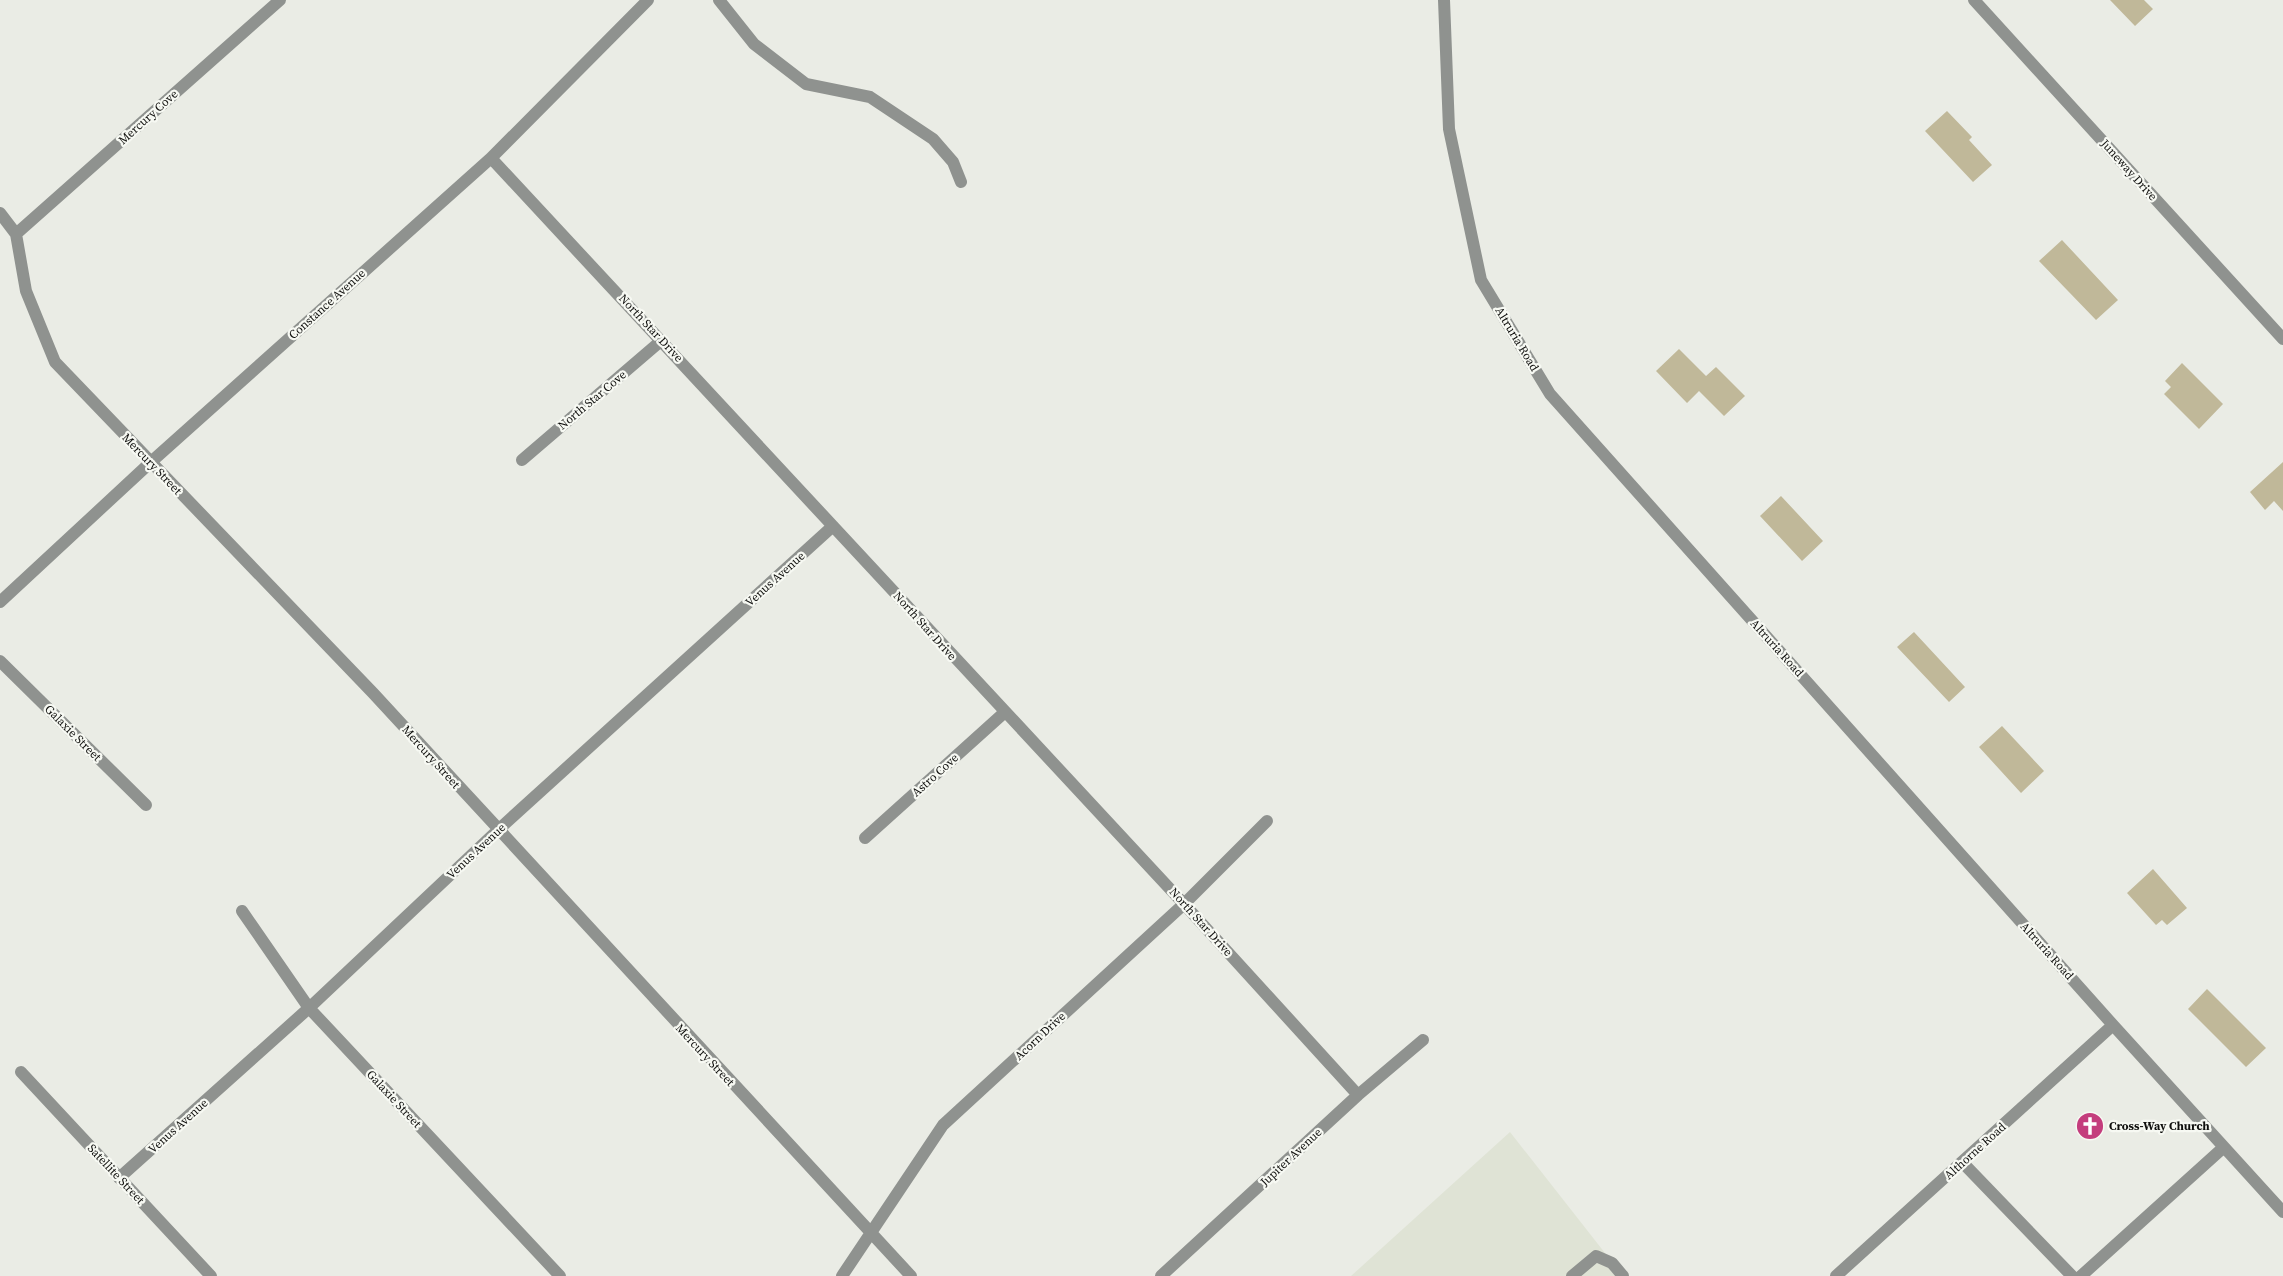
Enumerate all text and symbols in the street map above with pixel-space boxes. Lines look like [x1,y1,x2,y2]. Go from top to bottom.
street label: Mercury Cove [115,86,181,148]
street label: Juneway Drive [2097,135,2161,204]
street label: Constance Avenue [285,265,369,343]
street label: North Star Drive [615,291,687,365]
street label: Altruria Road [1492,304,1543,374]
street label: North Star Cove [555,367,629,433]
street label: Mercury Street [119,430,185,498]
street label: Venus Avenue [742,548,808,610]
street label: North Star Drive [890,588,960,664]
street label: Altruria Road [1747,616,1807,680]
street label: Galaxie Street [41,701,105,765]
street label: Mercury Street [398,722,464,792]
street label: Astro Cove [908,750,962,800]
street label: Venus Avenue [443,820,509,882]
street label: North Star Drive [1166,884,1236,960]
street label: Altruria Road [2017,919,2077,983]
street label: Acorn Drive [1011,1008,1069,1064]
street label: Mercury Street [672,1020,738,1090]
street label: Galaxie Street [363,1067,425,1131]
street label: Venus Avenue [145,1095,211,1157]
church icon: Cross-Way Church [2075,1111,2105,1141]
place label: Cross-Way Church [2109,1118,2210,1134]
street label: Althorne Road [1941,1119,2009,1183]
street label: Jupiter Avenue [1256,1124,1325,1190]
street label: Satellite Street [84,1140,148,1208]

